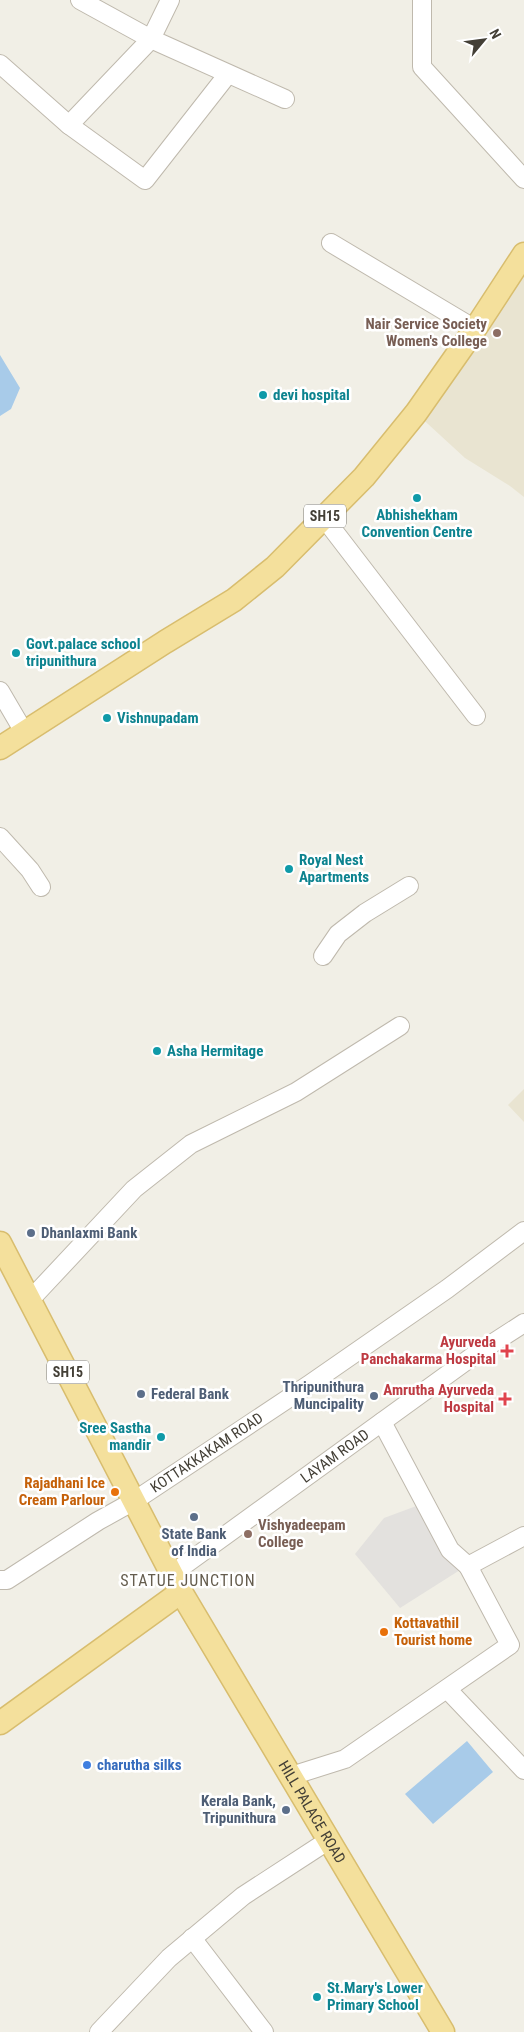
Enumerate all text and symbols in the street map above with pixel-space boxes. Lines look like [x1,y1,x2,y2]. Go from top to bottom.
north arrow [459,15,509,65]
text: N [486,26,504,41]
place label: Nair Service Society Women's College [365,315,487,350]
marker: Nair Service Society Women's College [491,327,503,339]
place label: devi hospital [273,386,350,404]
marker: devi hospital [257,389,269,401]
marker: Abhishekham Convention Centre [411,492,423,504]
road number: SH15 [304,504,346,528]
place label: Abhishekham Convention Centre [362,506,472,541]
place label: Govt.palace school tripunithura [26,635,141,670]
marker: Govt.palace school tripunithura [10,647,22,659]
place label: Vishnupadam [117,709,199,727]
marker: Vishnupadam [101,712,113,724]
place label: Royal Nest Apartments [299,851,369,886]
marker: Royal Nest Apartments [283,863,295,875]
place label: Asha Hermitage [167,1042,263,1060]
marker: Asha Hermitage [151,1045,163,1057]
place label: Dhanlaxmi Bank [41,1224,138,1242]
marker: Dhanlaxmi Bank [25,1227,37,1239]
place label: Ayurveda Panchakarma Hospital [361,1333,496,1368]
marker: Ayurveda Panchakarma Hospital [500,1344,514,1358]
road number: SH15 [47,1360,89,1384]
place label: Thripunithura Muncipality [283,1378,364,1413]
place label: Amrutha Ayurveda Hospital [383,1381,494,1416]
place label: Federal Bank [151,1385,230,1403]
marker: Federal Bank [135,1388,147,1400]
marker: Thripunithura Muncipality [368,1390,380,1402]
marker: Amrutha Ayurveda Hospital [498,1392,512,1406]
street label: KOTTAKKAKAM ROAD [147,1409,266,1496]
place label: Sree Sastha mandir [79,1419,151,1454]
street label: LAYAM ROAD [297,1425,372,1487]
marker: Sree Sastha mandir [155,1431,167,1443]
place label: Rajadhani Ice Cream Parlour [19,1474,105,1509]
marker: Rajadhani Ice Cream Parlour [109,1486,121,1498]
marker: State Bank of India [188,1511,200,1523]
place label: Vishyadeepam College [258,1516,346,1551]
place label: State Bank of India [161,1525,227,1560]
marker: Vishyadeepam College [242,1528,254,1540]
district label: STATUE JUNCTION [120,1571,256,1590]
place label: Kottavathil Tourist home [394,1614,472,1649]
marker: Kottavathil Tourist home [378,1626,390,1638]
place label: charutha silks [97,1756,182,1774]
street label: HILL PALACE ROAD [274,1757,349,1866]
marker: charutha silks [81,1759,93,1771]
place label: Kerala Bank, Tripunithura [201,1792,276,1827]
marker: Kerala Bank, Tripunithura [280,1804,292,1816]
place label: St.Mary's Lower Primary School [327,1979,423,2014]
marker: St.Mary's Lower Primary School [311,1991,323,2003]

